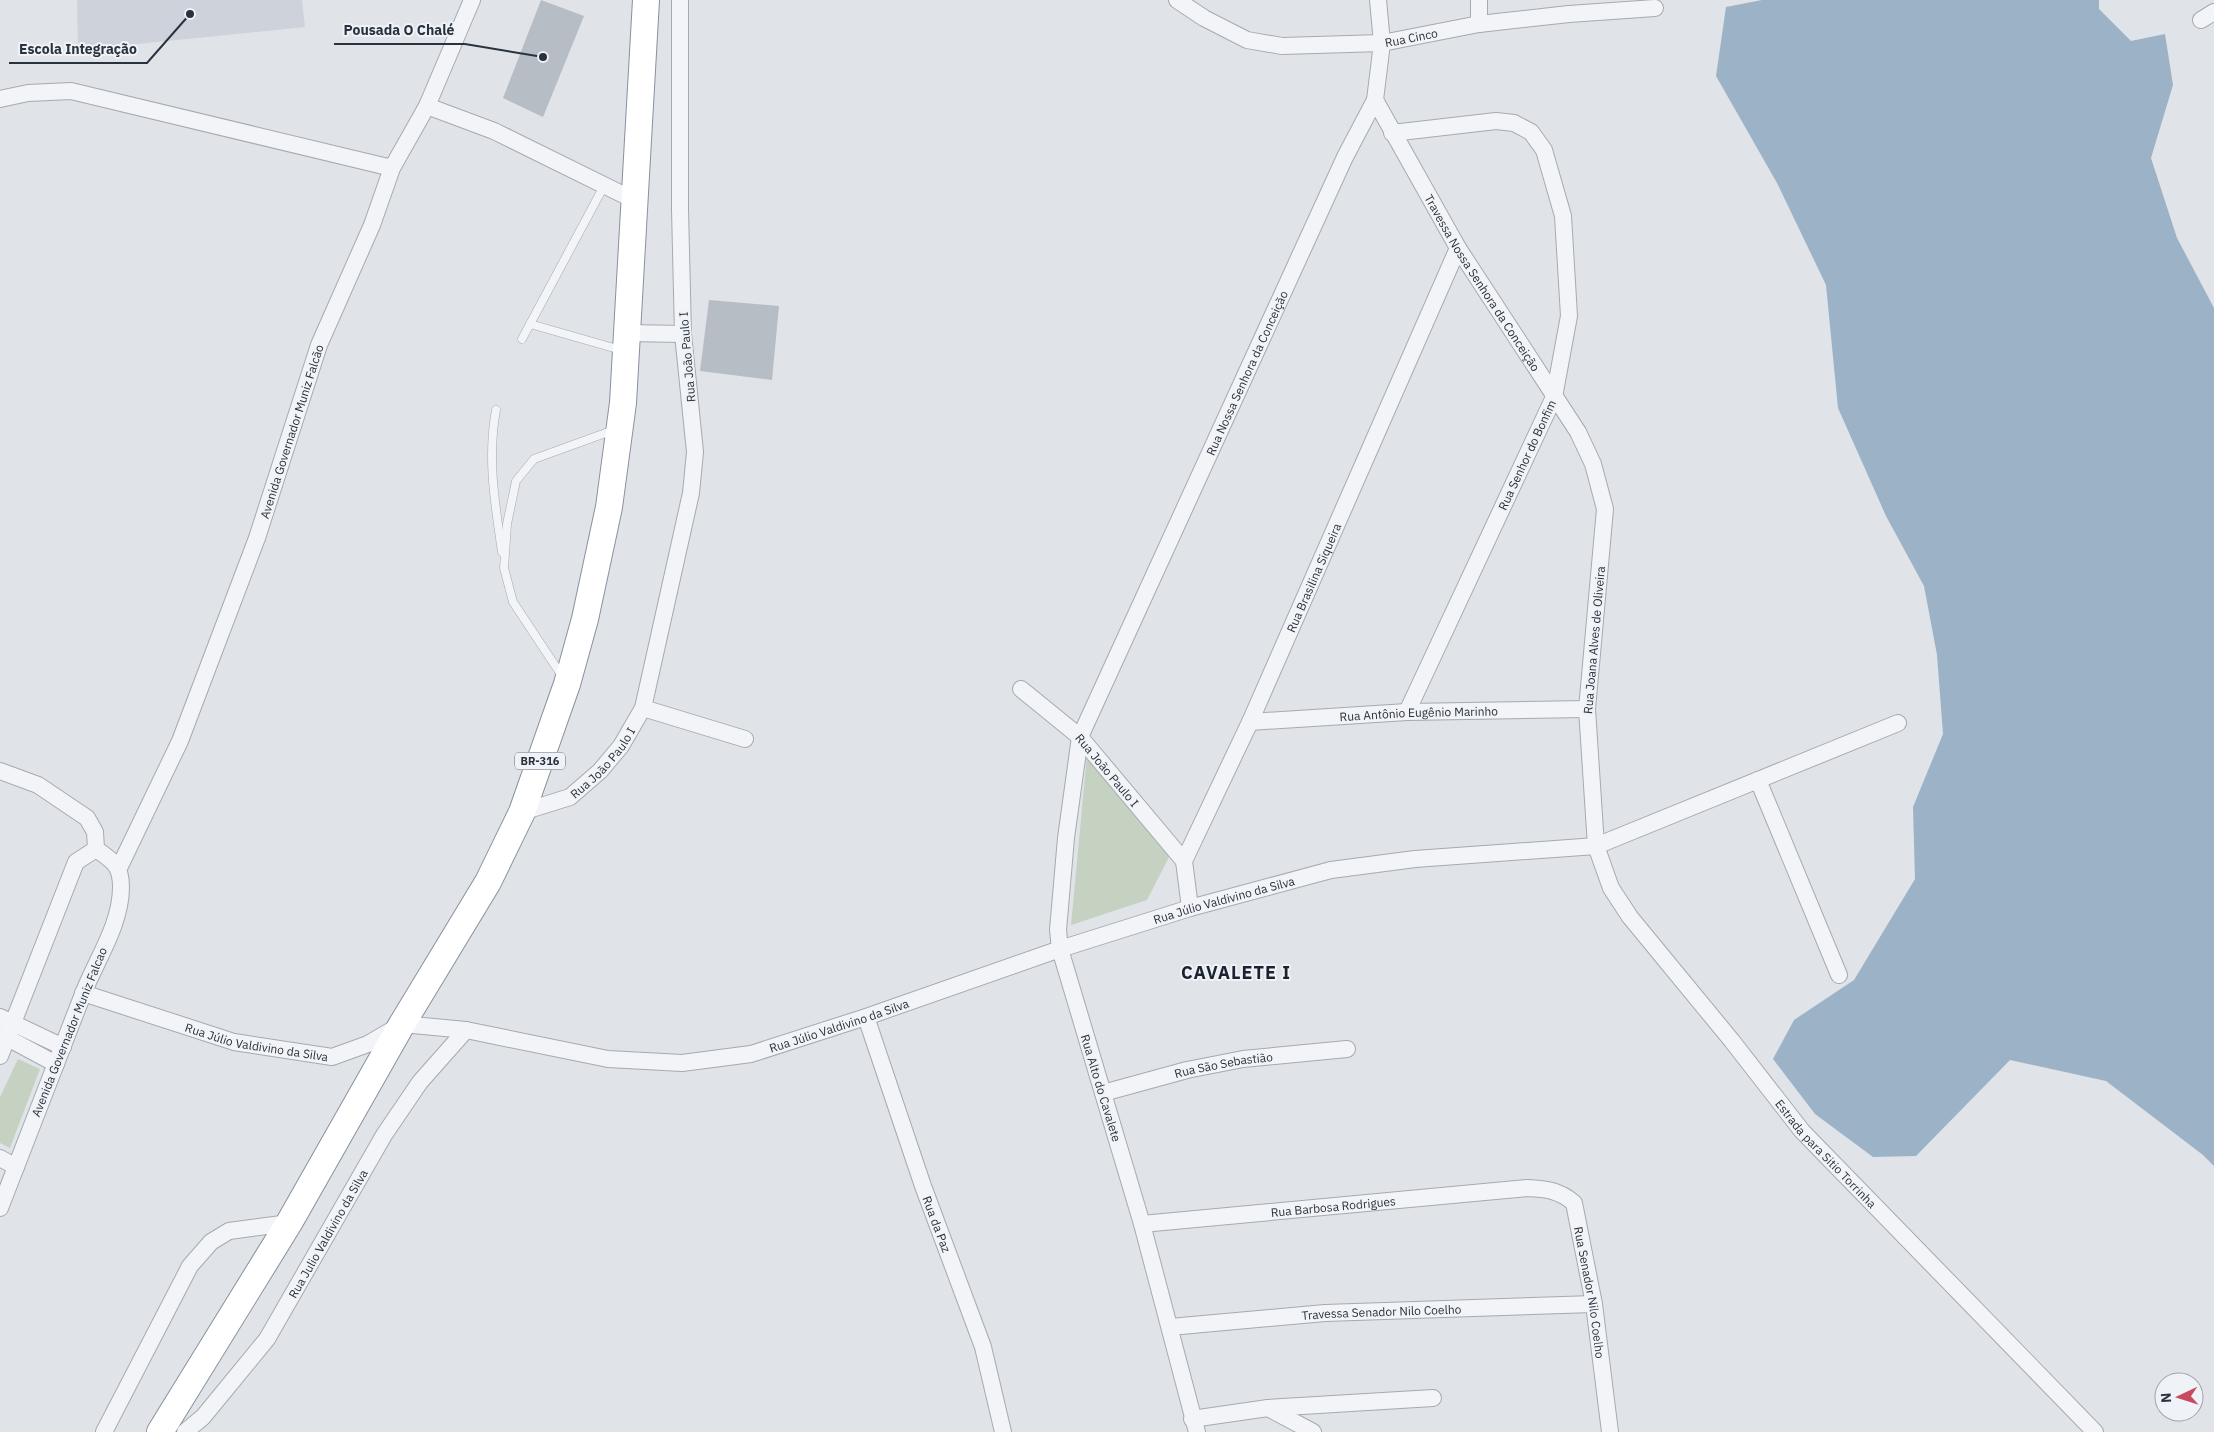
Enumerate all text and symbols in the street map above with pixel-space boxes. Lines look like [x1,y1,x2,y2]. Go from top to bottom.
callout: Pousada O Chalé [334,15,465,44]
text: Pousada O Chalé [344,21,455,39]
street label: Rua Cinco [1383,25,1439,50]
callout: Escola Integração [9,34,147,63]
text: Escola Integração [19,40,137,58]
street label: Travessa Nossa Senhora da Conceição [1422,191,1544,374]
street label: Rua Nossa Senhora da Conceição [1202,288,1291,458]
street label: Rua João Paulo I [676,311,698,403]
street label: Avenida Governador Muniz Falcão [256,342,326,520]
street label: Rua Senhor do Bonfim [1495,397,1559,513]
street label: Rua Brasilina Siqueira [1283,520,1344,635]
street label: Rua Joana Alves de Oliveira [1580,565,1608,714]
street label: Rua Antônio Eugênio Marinho [1339,703,1498,724]
street label: Rua João Paulo I [567,724,638,801]
street label: Rua João Paulo I [1073,730,1143,810]
road number: BR-316 [515,752,565,769]
street label: Rua Júlio Valdivino da Silva [1151,873,1297,927]
street label: Avenida Governador Muniz Falcao [28,945,110,1119]
district label: CAVALETE I [1181,961,1291,984]
street label: Rua Júlio Valdivino da Silva [767,995,911,1055]
street label: Rua Júlio Valdivino da Silva [183,1019,330,1064]
street label: Rua Alto do Cavalete [1078,1033,1125,1144]
street label: Rua São Sebastião [1172,1049,1274,1081]
street label: Estrada para Sitio Torrinha [1772,1096,1880,1211]
street label: Rua Julio Valdivino da Silva [285,1166,371,1301]
street label: Rua Barbosa Rodrigues [1270,1193,1396,1219]
street label: Rua da Paz [920,1194,955,1255]
street label: Rua Senador Nilo Coelho [1571,1225,1608,1359]
street label: Travessa Senador Nilo Coelho [1301,1301,1462,1323]
north arrow [2154,1372,2204,1422]
text: N [2157,1392,2175,1404]

